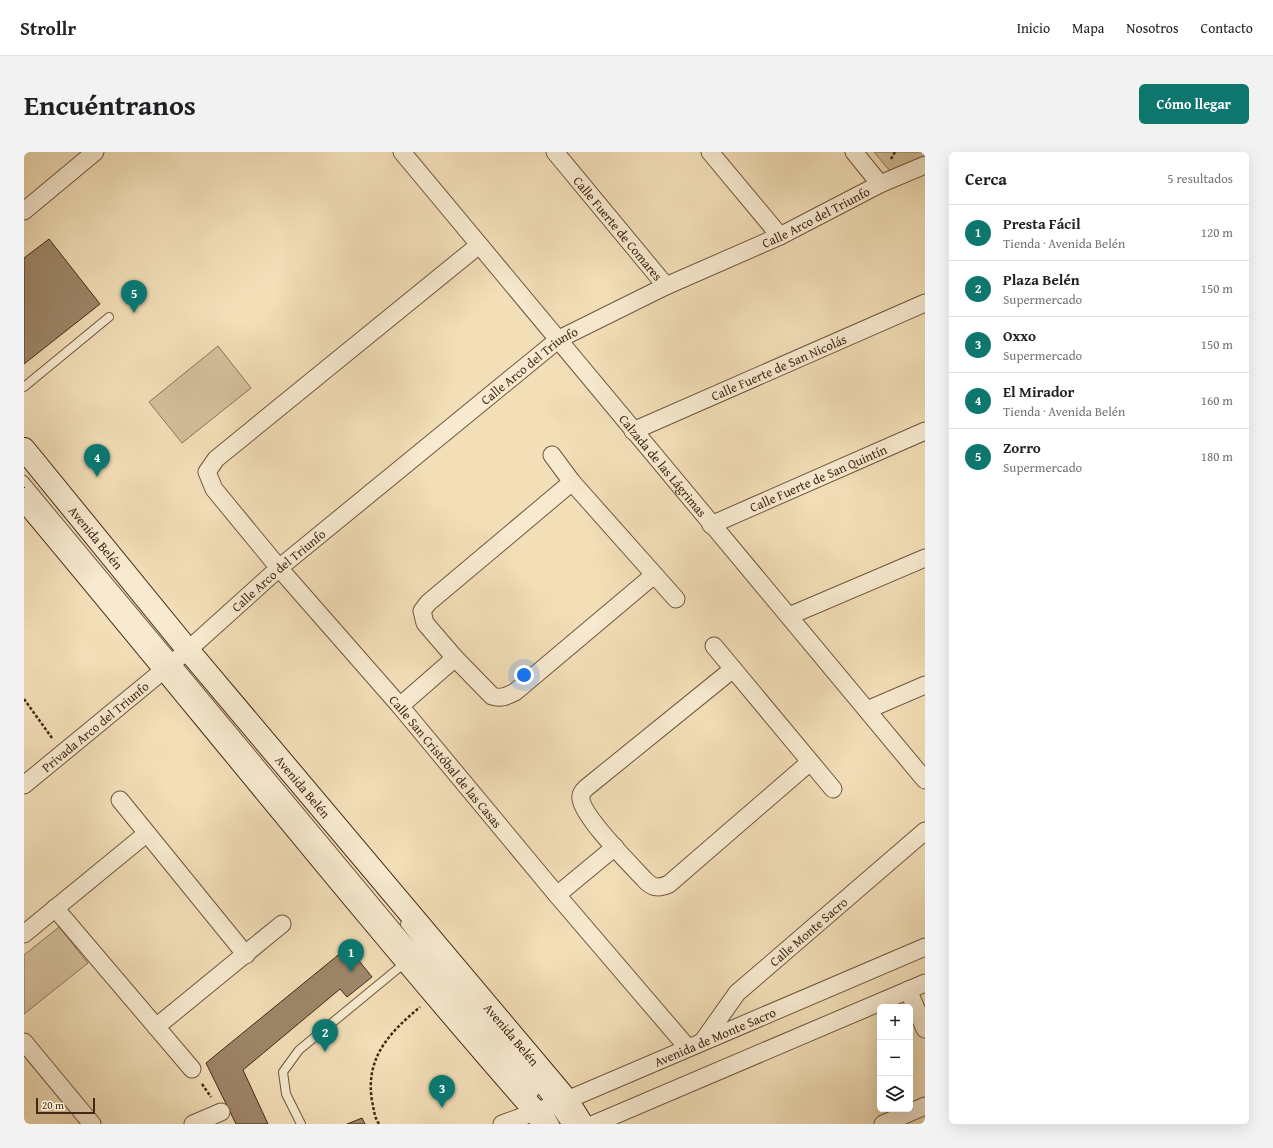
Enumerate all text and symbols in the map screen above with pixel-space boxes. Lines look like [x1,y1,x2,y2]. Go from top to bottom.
text: Strollr [20,14,76,42]
text: Inicio [1017,18,1050,38]
text: Mapa [1072,18,1104,38]
text: Nosotros [1126,18,1179,38]
text: Contacto [1201,18,1253,38]
text: Encuéntranos [24,84,196,125]
button: Cómo llegar [1139,84,1249,124]
text: Cerca [965,166,1007,191]
text: 5 resultados [1167,169,1233,188]
street label: Calle Fuerte de Comares [569,172,667,285]
street label: Calle Arco del Triunfo [759,182,874,253]
text: Presta Fácil [1003,213,1081,234]
text: 1 [975,223,981,242]
text: 120 m [1201,223,1233,242]
text: Tienda · Avenida Belén [1003,234,1125,253]
text: Plaza Belén [1003,269,1080,290]
text: 2 [975,279,981,298]
text: 150 m [1201,279,1233,298]
pin: 5 [121,280,147,313]
text: Supermercado [1003,290,1082,309]
street label: Calle Arco del Triunfo [477,322,582,409]
text: Oxxo [1003,325,1036,346]
street label: Calle Fuerte de San Nicolás [708,330,850,406]
text: 3 [975,335,981,354]
text: 150 m [1201,335,1233,354]
text: Supermercado [1003,346,1082,365]
text: El Mirador [1003,381,1074,402]
text: 4 [975,391,981,410]
text: 160 m [1201,391,1233,410]
text: Tienda · Avenida Belén [1003,402,1125,421]
street label: Calzada de las Lágrimas [614,410,711,521]
text: Zorro [1003,437,1041,458]
street label: Calle Fuerte de San Quintín [747,440,891,517]
pin: 4 [84,444,110,477]
text: 5 [975,447,981,466]
text: 180 m [1201,447,1233,466]
text: Supermercado [1003,458,1082,477]
street label: Avenida Belén [64,502,128,574]
street label: Calle Arco del Triunfo [227,524,330,617]
your location [514,665,534,685]
street label: Privada Arco del Triunfo [38,677,153,777]
street label: Calle San Cristóbal de las Casas [385,691,506,832]
street label: Avenida Belén [271,751,335,823]
street label: Calle Monte Sacro [765,893,852,971]
pin: 1 [338,939,364,972]
street label: Avenida Belén [479,999,544,1071]
street label: Avenida de Monte Sacro [651,1003,779,1072]
map controls [877,1004,913,1112]
button: + [877,1004,913,1040]
pin: 2 [312,1019,338,1052]
button: − [877,1040,913,1076]
pin: 3 [429,1075,455,1108]
button: layers [877,1076,913,1112]
scale bar [36,1096,95,1115]
text: 20 m [42,1097,64,1113]

